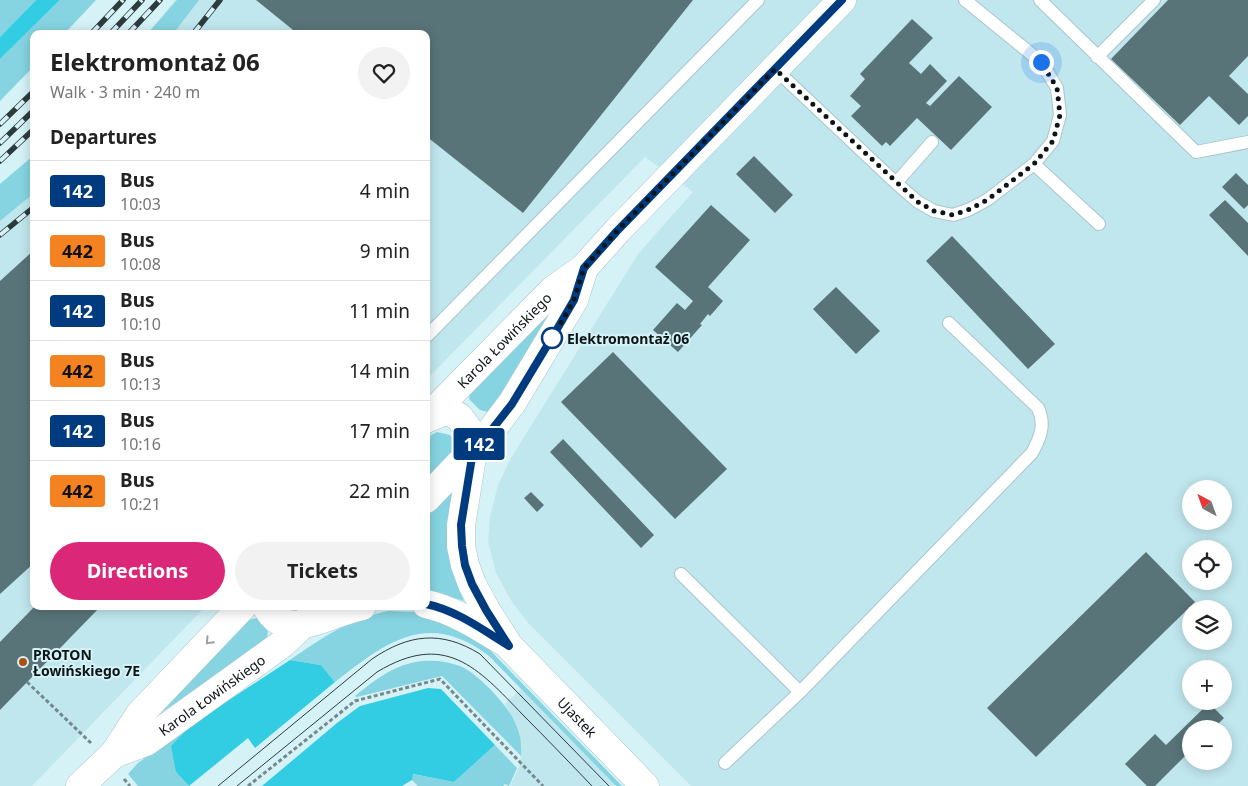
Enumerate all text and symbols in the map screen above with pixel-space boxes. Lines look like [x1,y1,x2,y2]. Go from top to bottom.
text: Elektromontaż 06 [50,45,260,78]
button: heart [358,47,410,99]
your location [1029,50,1054,75]
text: Walk · 3 min · 240 m [50,81,200,103]
text: Departures [50,124,157,150]
text: Bus [120,167,155,193]
text: 4 min [360,178,410,204]
text: 142 [62,179,93,203]
text: 10:03 [120,193,161,215]
text: Bus [120,227,155,253]
text: 9 min [360,238,410,264]
text: 442 [62,239,93,263]
text: 10:08 [120,253,161,275]
text: Bus [120,287,155,313]
street label: Karola Łowińskiego [452,288,555,392]
text: 11 min [349,298,410,324]
text: 142 [62,299,93,323]
text: 10:10 [120,313,161,335]
marker: Elektromontaż 06 [541,327,563,349]
place label: Elektromontaż 06 [567,329,689,348]
text: Bus [120,347,155,373]
text: 14 min [349,358,410,384]
text: 442 [62,359,93,383]
text: 10:13 [120,373,161,395]
text: Bus [120,407,155,433]
text: 17 min [349,418,410,444]
text: 142 [62,419,93,443]
line badge: 142 [450,428,508,460]
text: 142 [464,432,494,456]
text: 10:16 [120,433,161,455]
text: Bus [120,467,155,493]
text: 22 min [349,478,410,504]
text: 442 [62,479,93,503]
north arrow [1182,480,1232,530]
map controls [1182,480,1232,770]
text: 10:21 [120,493,161,515]
button: locate [1182,540,1232,590]
button: Directions [50,542,225,600]
button: Tickets [235,542,410,600]
button: layers [1182,600,1232,650]
one-way arrow [206,636,215,645]
place label: PROTON Łowińskiego 7E [33,645,140,680]
street label: Karola Łowińskiego [154,650,269,740]
marker: PROTON Łowińskiego 7E [17,656,29,668]
button: + [1182,660,1232,710]
street label: Ujastek [554,692,602,741]
button: − [1182,720,1232,770]

